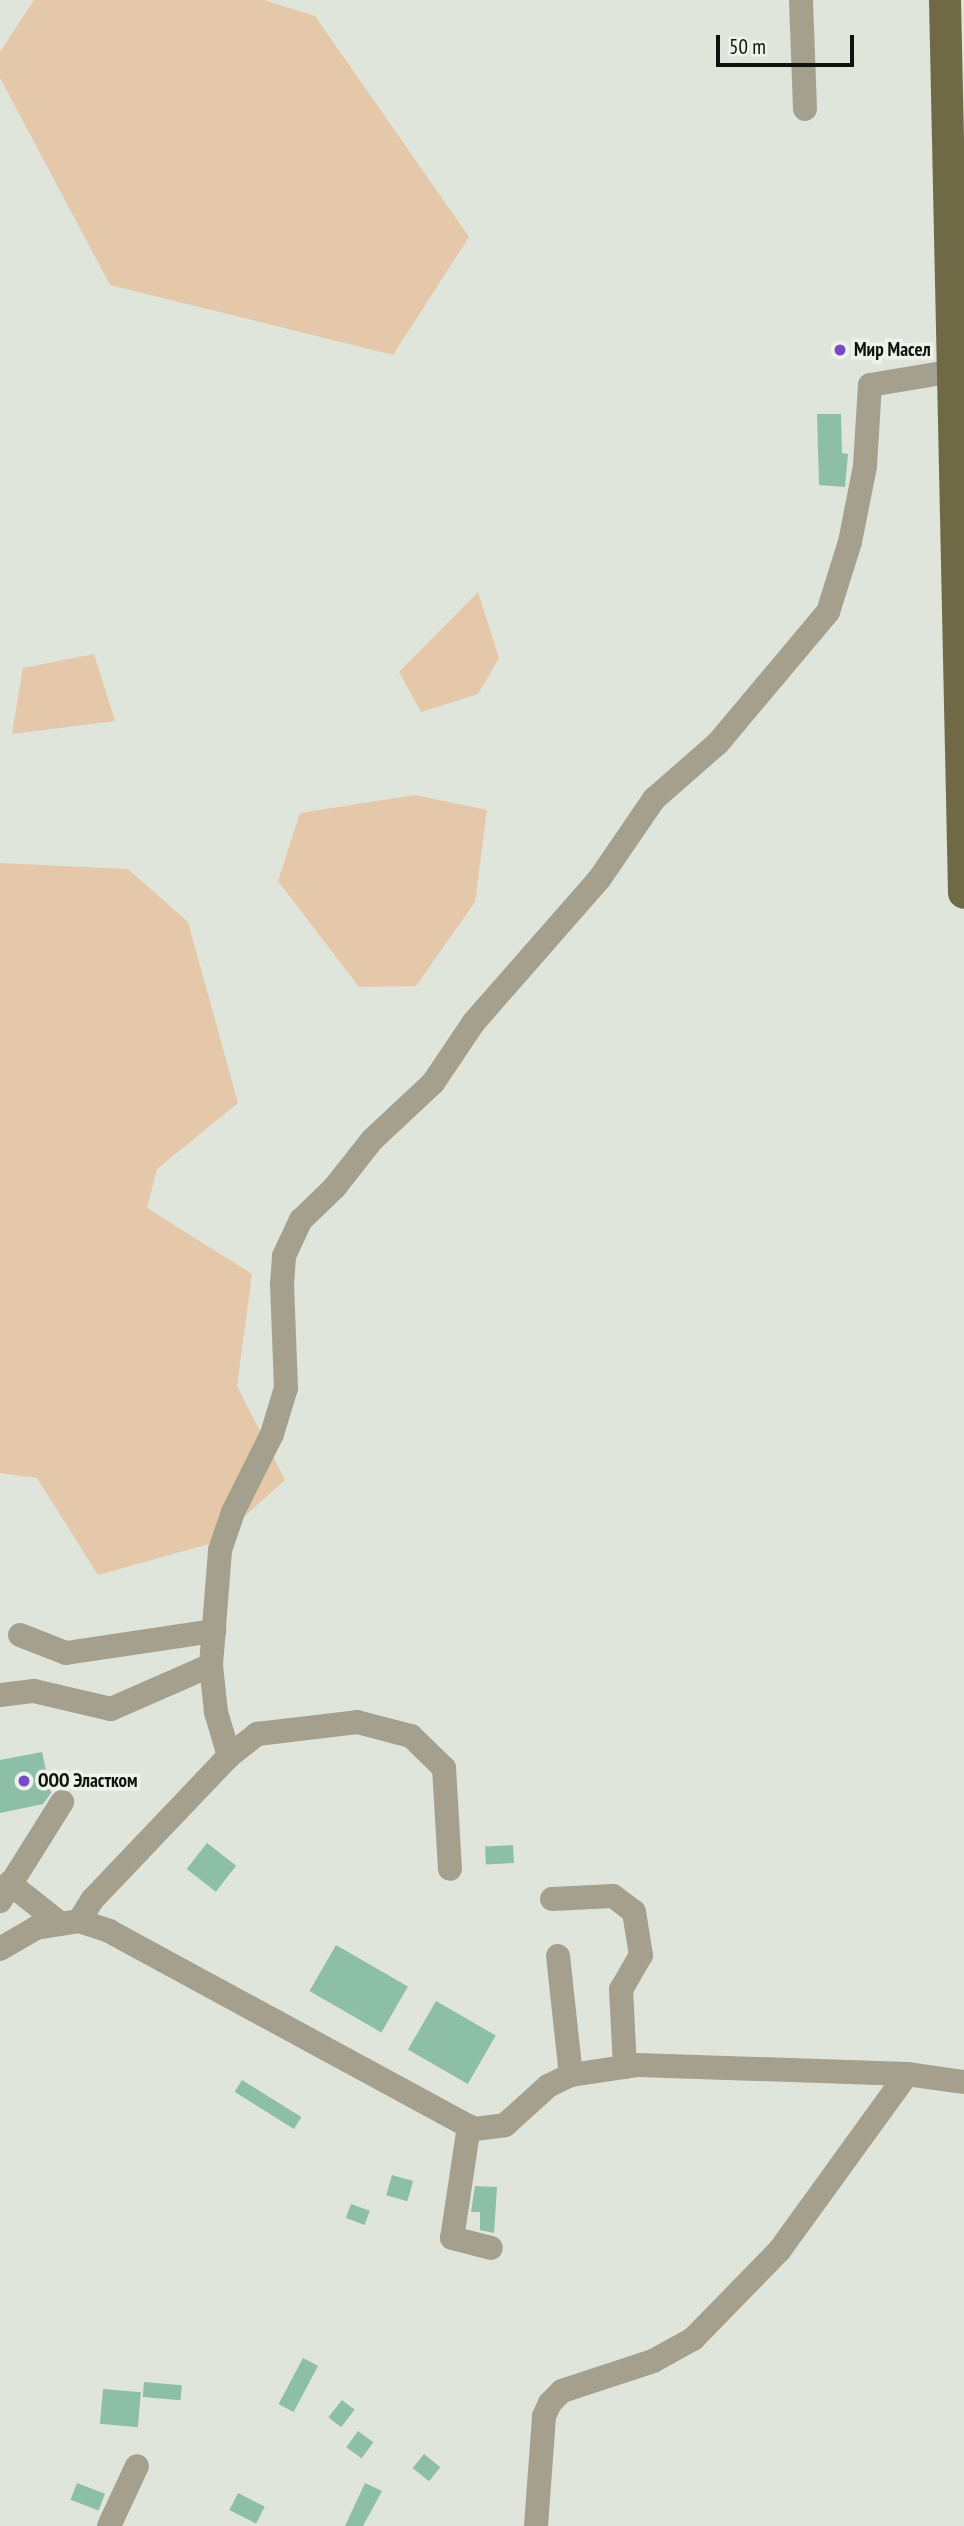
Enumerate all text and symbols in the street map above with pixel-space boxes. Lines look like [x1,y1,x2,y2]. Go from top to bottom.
scale bar [719,21,857,65]
text: 50 m [729,33,766,60]
place label: Мир Масел [854,339,931,361]
marker: Мир Масел [832,342,848,358]
place label: ООО Эластком [38,1770,138,1792]
marker: ООО Эластком [16,1773,32,1789]

